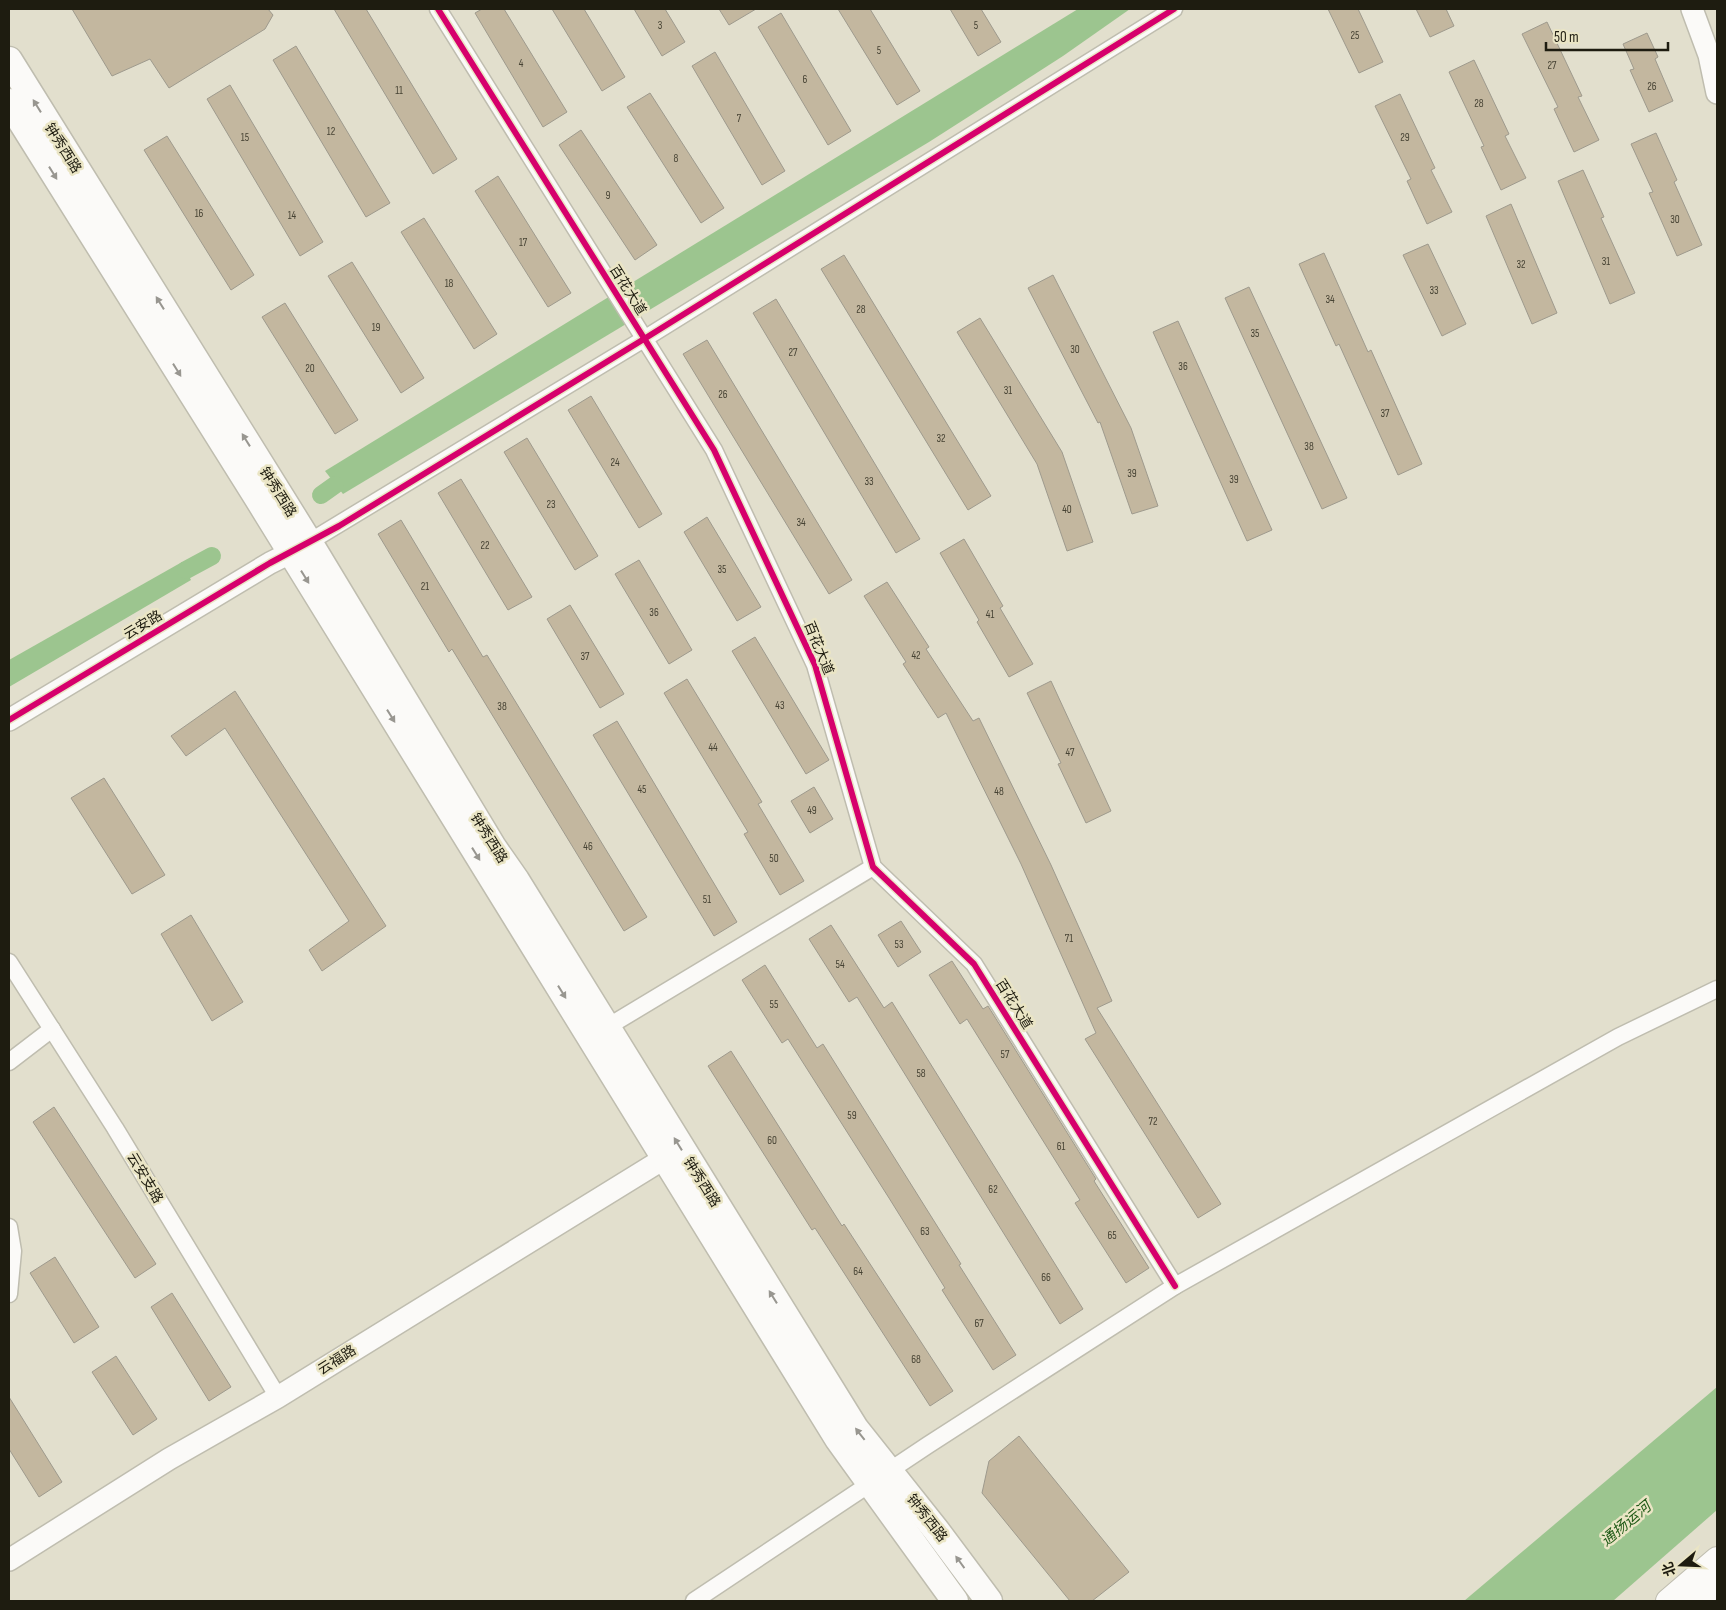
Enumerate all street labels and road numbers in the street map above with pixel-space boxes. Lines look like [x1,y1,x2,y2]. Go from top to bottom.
street label: 钟秀西路 [41,120,85,176]
street label: 百花大道 [606,262,650,318]
street label: 钟秀西路 [256,464,300,520]
street label: 云安路 [121,607,165,643]
street label: 百花大道 [801,619,837,677]
street label: 钟秀西路 [467,810,511,866]
street label: 百花大道 [992,976,1036,1032]
street label: 云安支路 [123,1150,167,1206]
street label: 钟秀西路 [680,1154,724,1210]
street label: 云福路 [315,1342,359,1378]
street label: 钟秀西路 [903,1491,951,1545]

